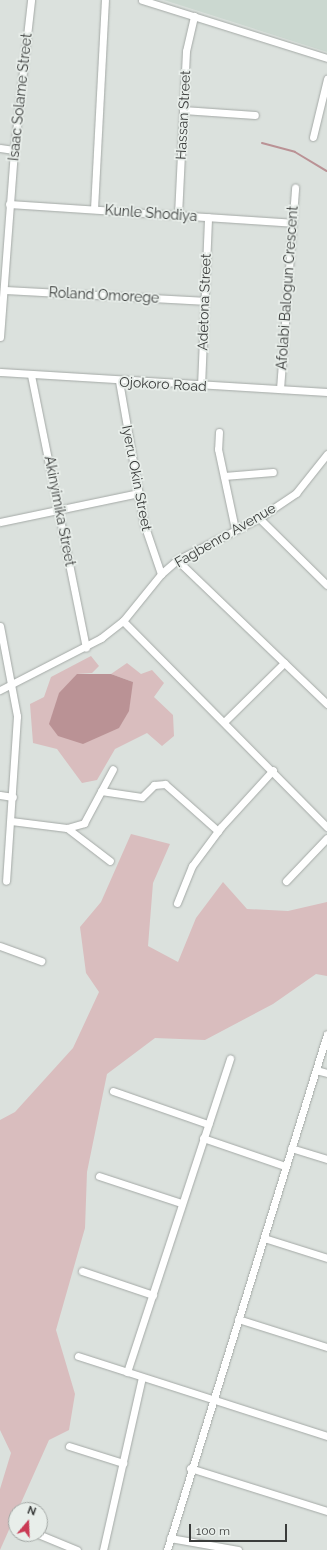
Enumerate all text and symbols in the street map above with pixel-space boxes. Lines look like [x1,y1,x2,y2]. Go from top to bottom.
street label: Isaac Solame Street [5,32,35,162]
street label: Hassan Street [172,70,194,160]
street label: Kunle Shodiya [104,201,198,225]
street label: Afolabi Balogun Crescent [273,205,301,371]
street label: Adetona Street [194,253,214,351]
street label: Roland Omorege [48,284,160,306]
street label: Ojokoro Road [119,373,207,395]
street label: Iyeru Okin Street [119,424,155,532]
street label: Akinyimika Street [41,454,79,568]
street label: Fagbenro Avenue [171,499,279,571]
north arrow [8,1502,48,1542]
text: N [26,1504,38,1519]
scale bar [191,1516,289,1542]
text: 100 m [196,1524,230,1538]

